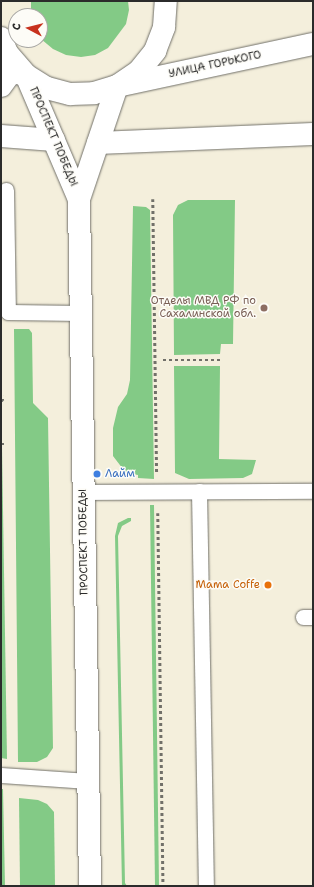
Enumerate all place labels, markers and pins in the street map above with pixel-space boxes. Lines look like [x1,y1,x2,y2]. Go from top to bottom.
place label: Отделы МВД РФ по Сахалинской обл. [151,295,256,321]
marker: Отделы МВД РФ по Сахалинской обл. [259,303,269,313]
place label: Лайм [105,467,135,481]
marker: Лайм [92,469,102,479]
place label: Mama Coffe [196,578,260,592]
marker: Mama Coffe [263,580,273,590]

